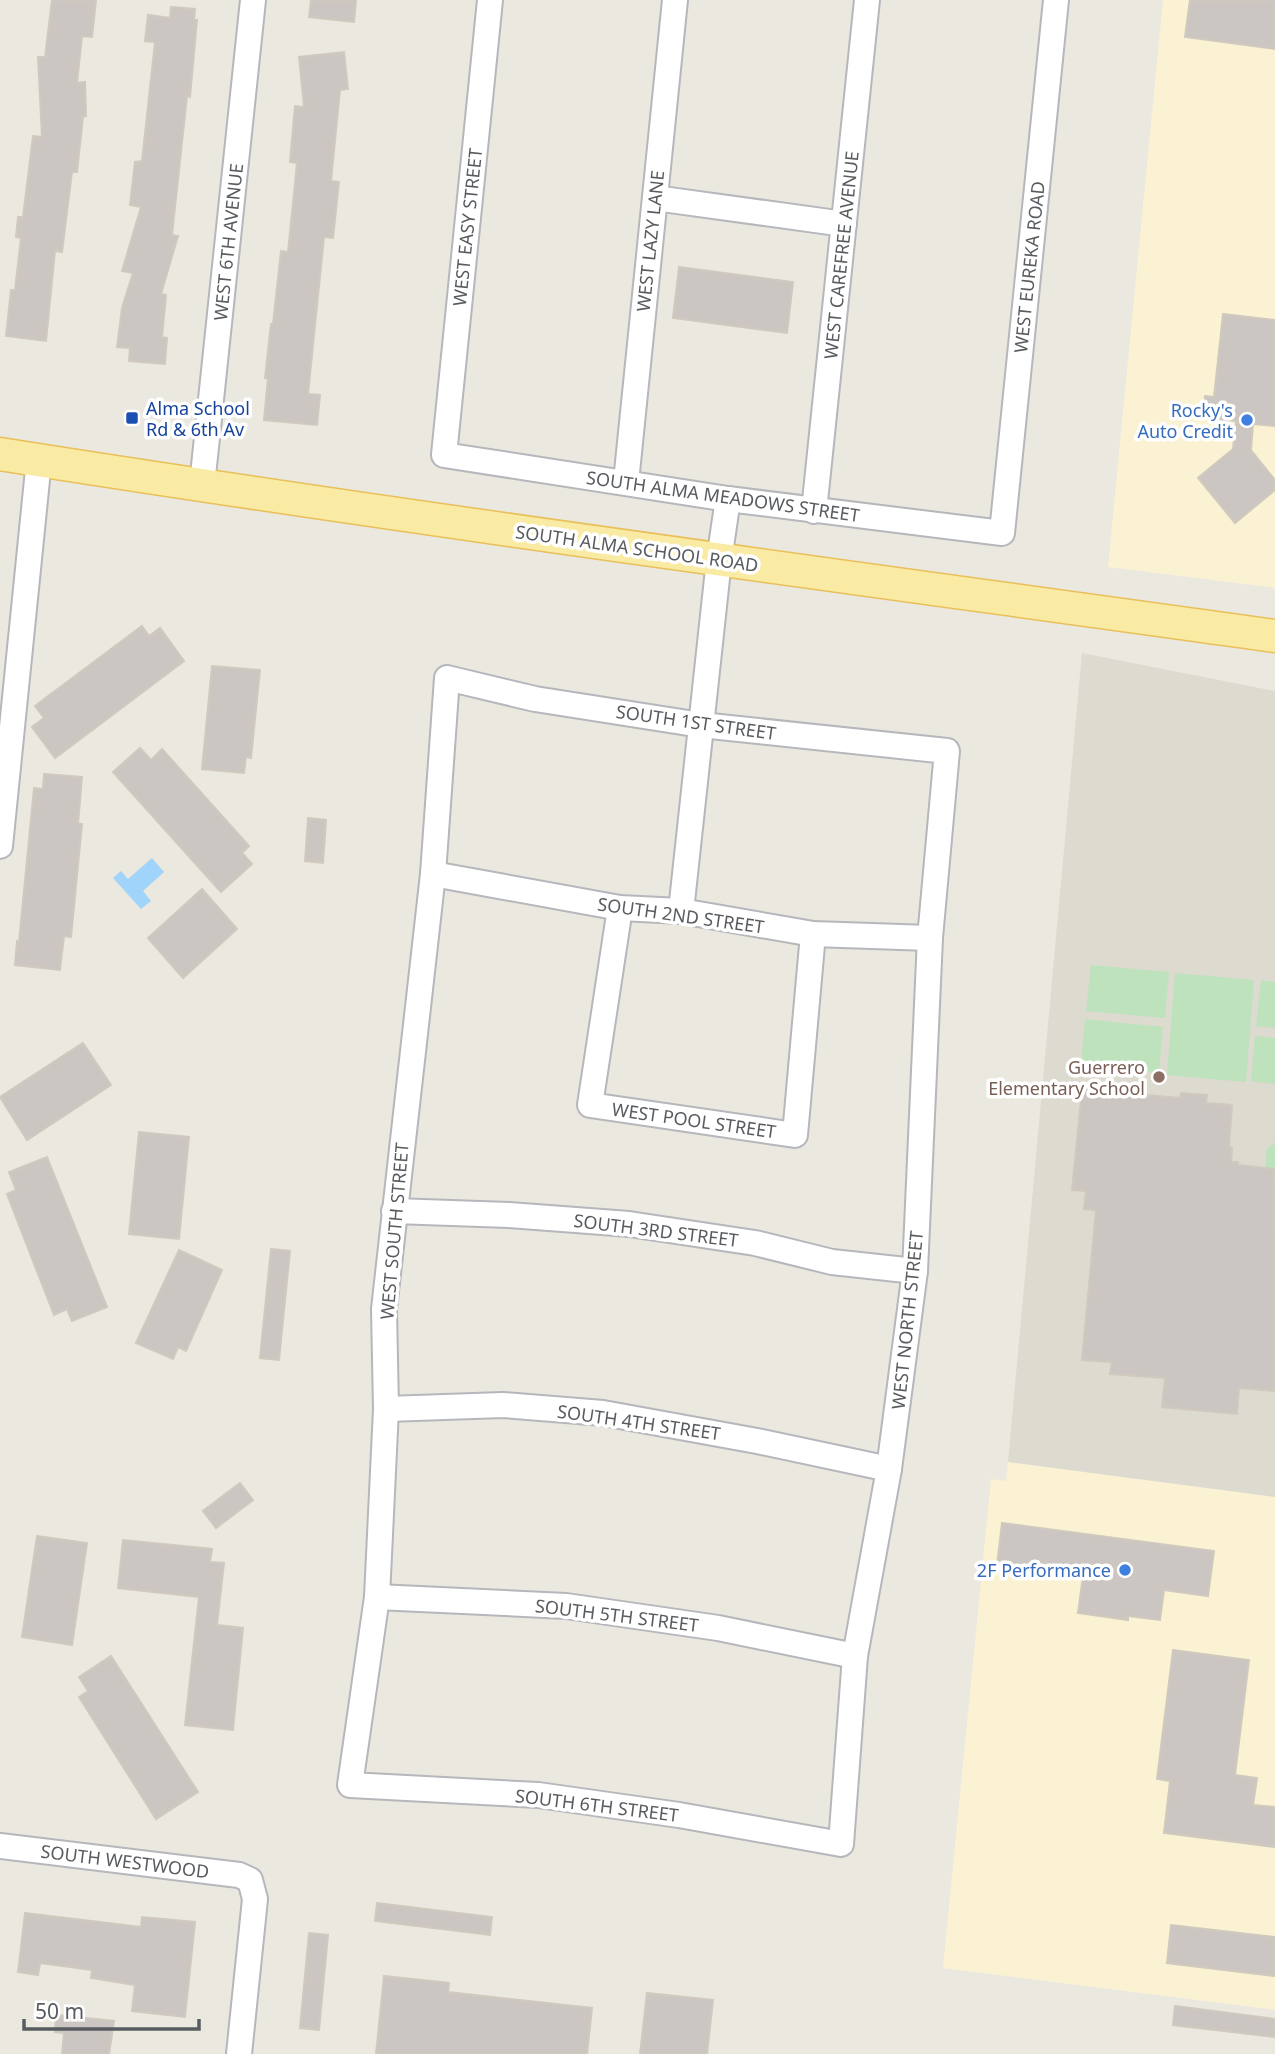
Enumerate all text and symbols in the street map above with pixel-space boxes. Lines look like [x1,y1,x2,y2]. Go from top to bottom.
street label: WEST EASY STREET [447,147,487,307]
street label: WEST CAREFREE AVENUE [818,150,864,360]
street label: WEST 6TH AVENUE [208,162,248,322]
street label: WEST LAZY LANE [631,169,669,313]
street label: WEST EUREKA ROAD [1008,180,1050,354]
place label: Alma School Rd & 6th Av [146,396,250,441]
place label: Rocky's Auto Credit [1137,398,1233,443]
marker: Alma School Rd & 6th Av [124,410,140,426]
marker: Rocky's Auto Credit [1239,412,1255,428]
street label: SOUTH ALMA MEADOWS STREET [585,465,861,527]
street label: SOUTH ALMA SCHOOL ROAD [514,519,760,577]
street label: SOUTH 1ST STREET [615,699,777,745]
street label: SOUTH 2ND STREET [596,891,766,939]
place label: Guerrero Elementary School [988,1055,1145,1100]
marker: Guerrero Elementary School [1151,1069,1167,1085]
street label: WEST POOL STREET [610,1097,778,1143]
street label: WEST SOUTH STREET [374,1142,414,1320]
street label: SOUTH 3RD STREET [572,1208,740,1252]
street label: WEST NORTH STREET [886,1230,928,1410]
street label: SOUTH 4TH STREET [556,1399,722,1445]
place label: 2F Performance [977,1558,1111,1582]
marker: 2F Performance [1117,1562,1133,1578]
street label: SOUTH 5TH STREET [534,1593,700,1637]
street label: SOUTH 6TH STREET [514,1783,680,1827]
street label: SOUTH WESTWOOD [39,1839,211,1883]
scale bar [24,1988,200,2032]
text: 50 m [35,1997,84,2025]

